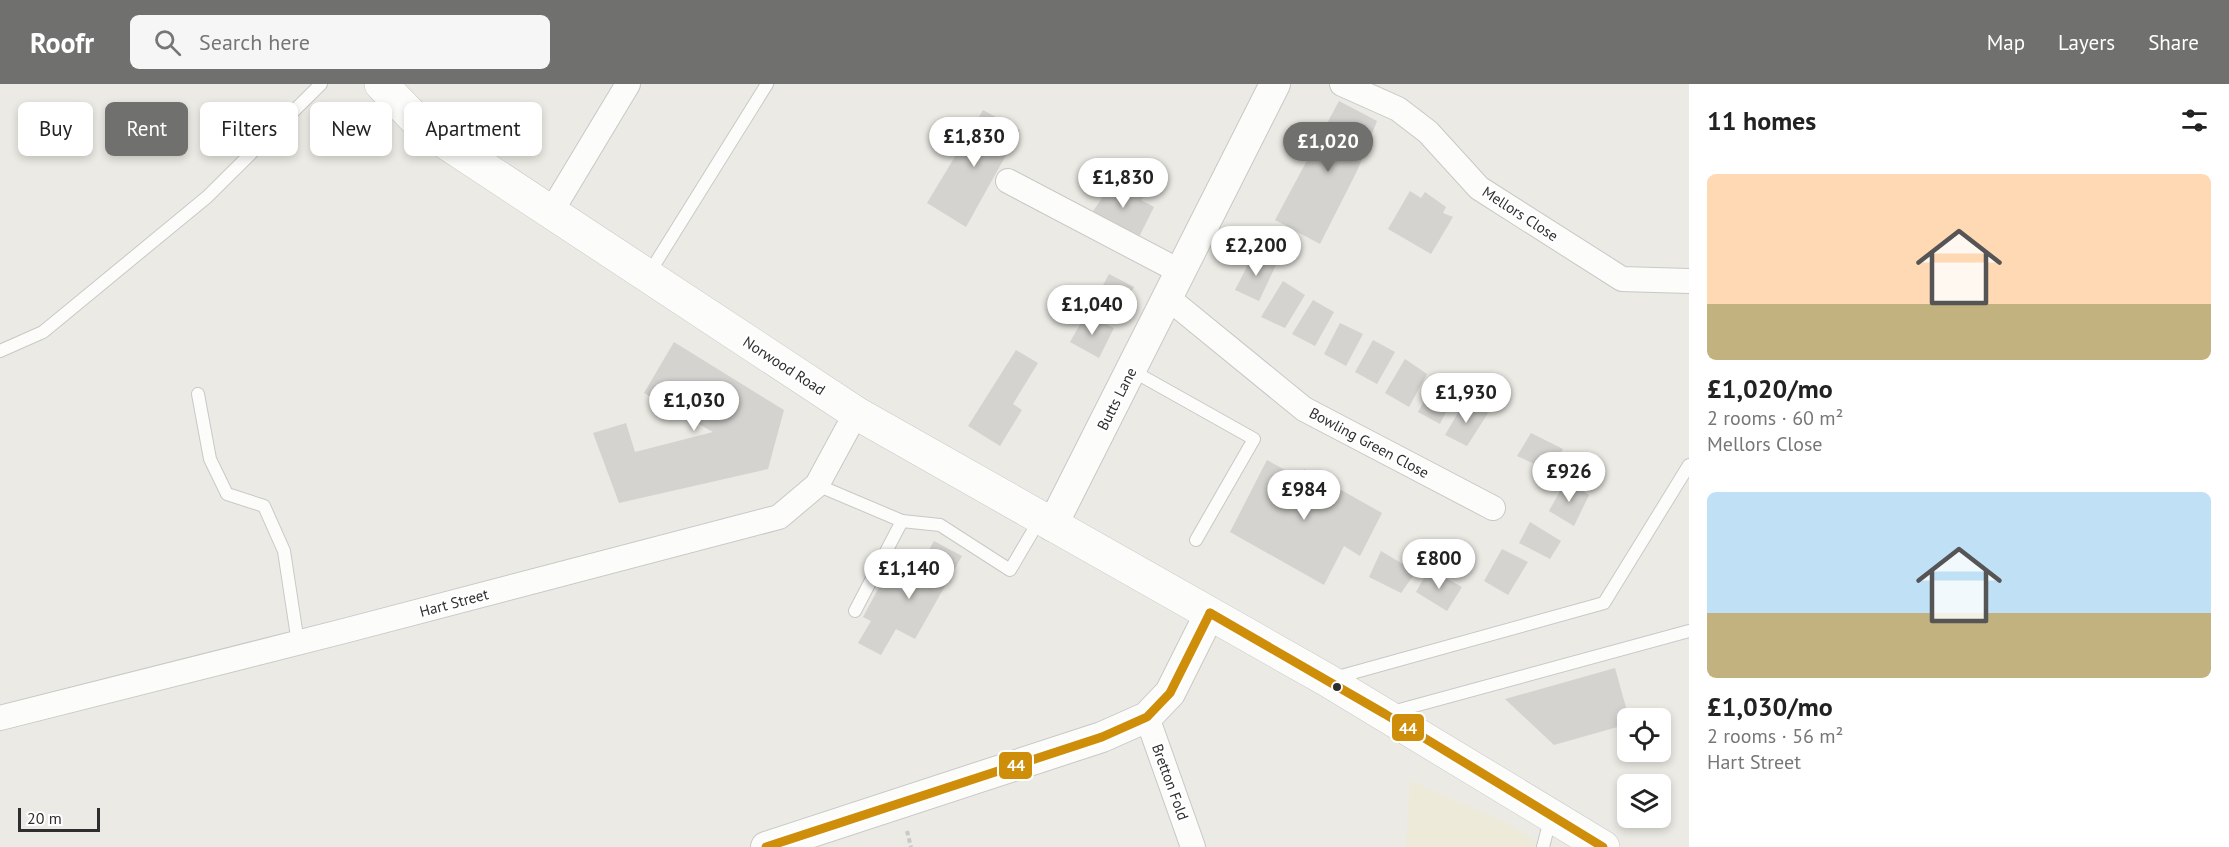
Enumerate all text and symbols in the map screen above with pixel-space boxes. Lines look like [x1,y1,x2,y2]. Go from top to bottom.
search box [130,15,550,69]
text: Roofr [30,24,94,61]
icon: search [151,26,184,59]
text: Search here [199,28,310,56]
text: Map [1987,29,2025,56]
text: Layers [2058,29,2115,56]
text: Share [2148,29,2199,56]
chip: Buy [18,102,93,156]
chip: Rent [105,102,188,156]
chip: Filters [200,102,298,156]
chip: New [310,102,392,156]
chip: Apartment [404,102,542,156]
text: 11 homes [1707,104,1816,137]
icon: filters [2178,104,2211,137]
pin: £1,830 [925,117,1023,168]
pin: £1,020 [1279,122,1377,173]
text: £1,830 [943,123,1005,149]
text: £1,020 [1297,128,1359,154]
pin: £1,830 [1074,158,1172,209]
text: £1,830 [1092,164,1154,190]
street label: Mellors Close [1479,182,1562,245]
icon: home [1905,213,2013,321]
pin: £2,200 [1207,226,1305,277]
text: £2,200 [1225,232,1287,258]
pin: £1,040 [1043,285,1141,336]
text: £1,040 [1061,291,1123,317]
street label: Norwood Road [740,332,829,399]
street label: Butts Lane [1093,364,1140,433]
text: £1,020/mo [1707,372,1833,405]
pin: £1,930 [1417,373,1515,424]
text: £1,930 [1435,379,1497,405]
pin: £1,030 [645,381,743,432]
text: £1,030 [663,387,725,413]
street label: Bowling Green Close [1306,403,1432,482]
text: 2 rooms · 60 m² [1707,405,1843,431]
text: Mellors Close [1707,431,1823,457]
pin: £926 [1533,452,1605,503]
text: £926 [1546,458,1592,484]
pin: £984 [1268,470,1340,521]
text: £984 [1281,476,1327,502]
icon: home [1905,531,2013,639]
pin: £800 [1403,539,1475,590]
text: £800 [1416,545,1462,571]
pin: £1,140 [860,549,958,600]
text: £1,140 [878,555,940,581]
street label: Hart Street [417,584,490,621]
unlabelled marker [1331,681,1343,693]
text: £1,030/mo [1707,690,1833,723]
map controls [1617,708,1671,828]
button: locate [1617,708,1671,762]
line badge: 44 [1391,713,1425,742]
text: 44 [1399,718,1417,738]
text: 2 rooms · 56 m² [1707,723,1843,749]
street label: Bretton Fold [1148,741,1193,823]
text: Hart Street [1707,749,1801,775]
line badge: 44 [998,751,1033,780]
text: 44 [1007,755,1025,775]
button: layers [1617,774,1671,828]
scale bar [18,805,100,832]
text: 20 m [27,808,62,828]

